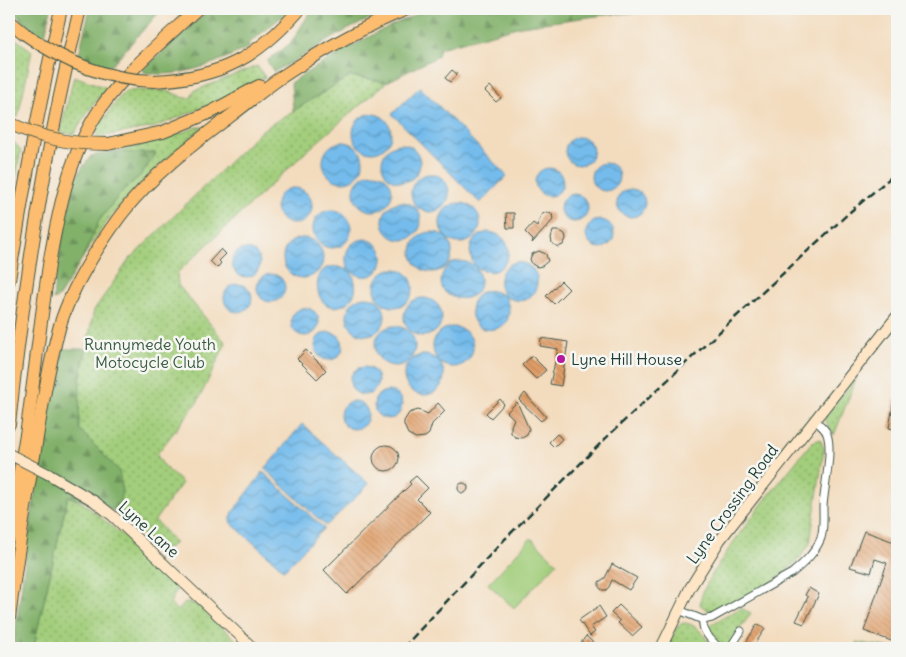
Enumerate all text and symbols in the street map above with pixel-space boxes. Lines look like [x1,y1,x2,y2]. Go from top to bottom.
park label: Runnymede Youth Motocycle Club [84,334,216,372]
place label: Lyne Hill House [571,349,682,369]
marker: Lyne Hill House [555,353,567,365]
street label: Lyne Crossing Road [682,440,782,568]
street label: Lyne Lane [114,497,184,561]

